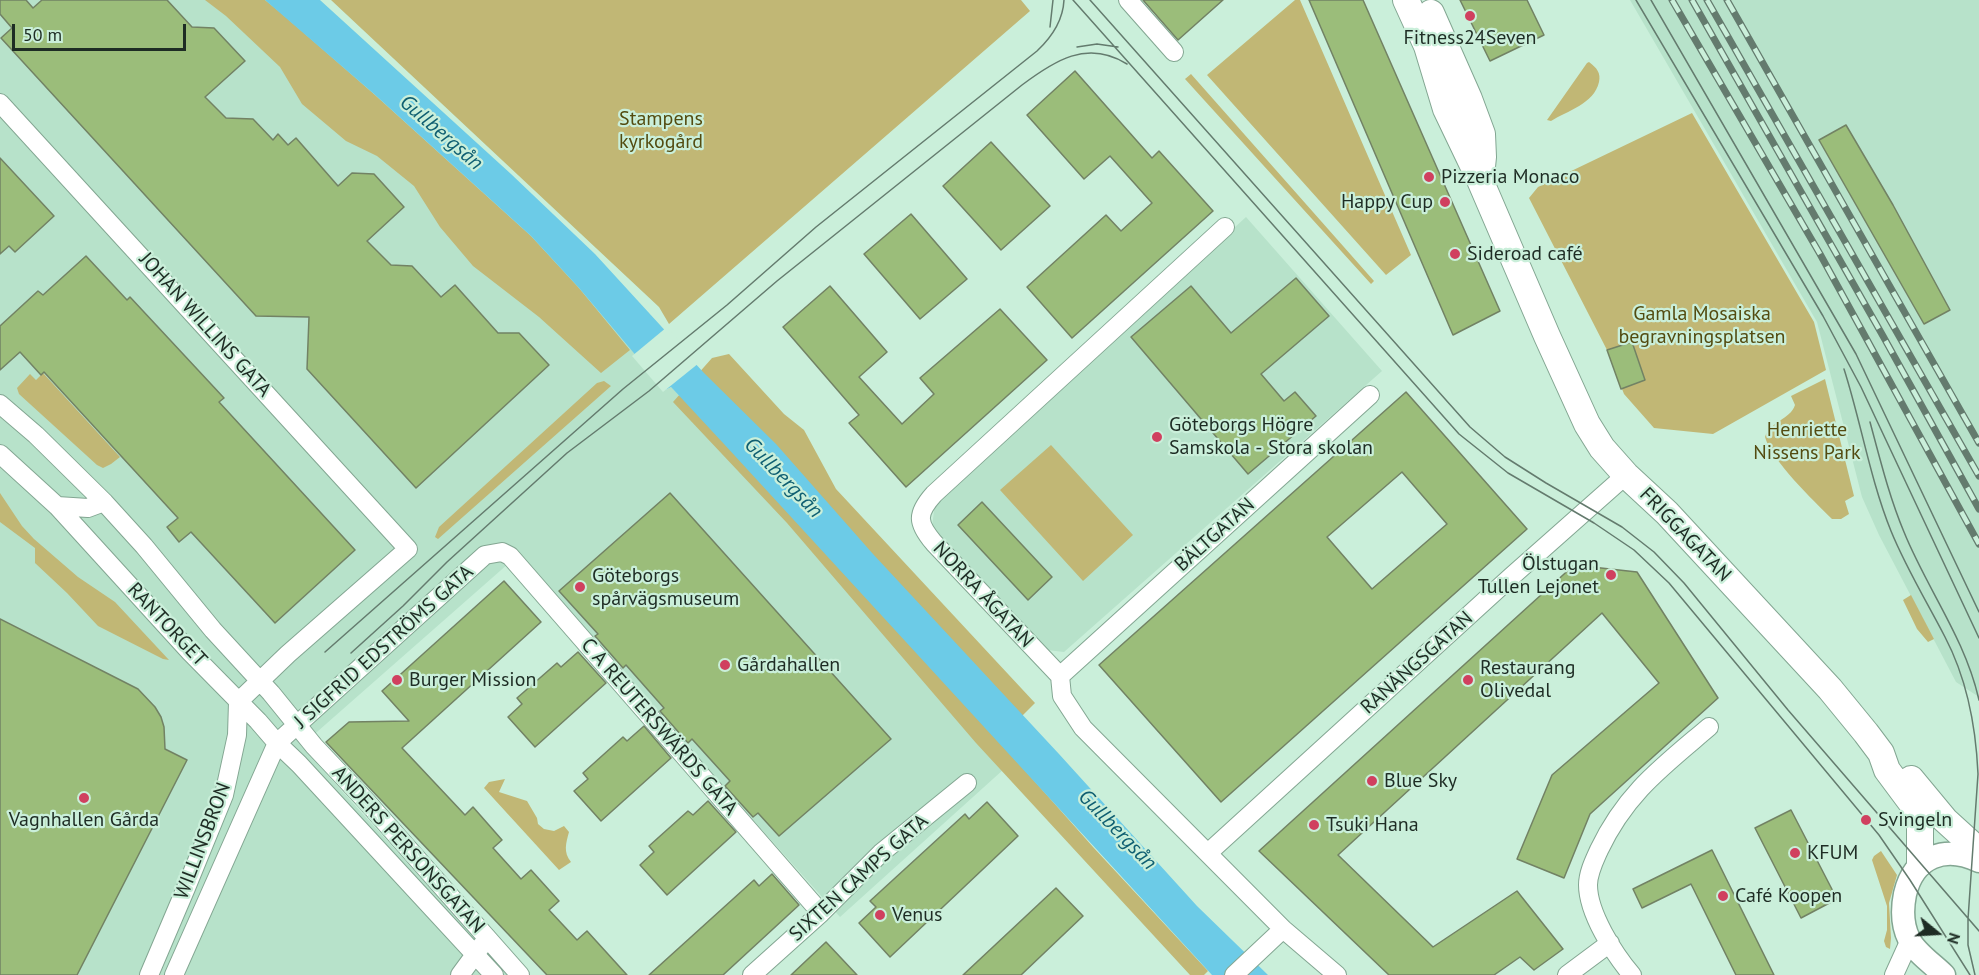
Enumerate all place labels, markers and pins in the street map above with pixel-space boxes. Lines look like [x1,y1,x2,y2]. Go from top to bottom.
marker: Fitness24Seven [1463,9,1477,23]
place label: Fitness24Seven [1403,26,1537,50]
place label: Pizzeria Monaco [1441,165,1579,189]
marker: Pizzeria Monaco [1422,170,1436,184]
place label: Happy Cup [1341,190,1433,214]
marker: Happy Cup [1438,195,1452,209]
place label: Sideroad café [1467,242,1583,266]
marker: Sideroad café [1448,247,1462,261]
place label: Göteborgs Högre Samskola - Stora skolan [1169,413,1373,460]
marker: Göteborgs Högre Samskola - Stora skolan [1150,430,1164,444]
place label: Ölstugan Tullen Lejonet [1478,552,1599,599]
place label: Göteborgs spårvägsmuseum [592,564,739,611]
marker: Ölstugan Tullen Lejonet [1604,568,1618,582]
marker: Göteborgs spårvägsmuseum [573,580,587,594]
place label: Gårdahallen [737,653,840,677]
place label: Restaurang Olivedal [1480,656,1575,703]
marker: Gårdahallen [718,658,732,672]
place label: Burger Mission [409,668,536,692]
marker: Burger Mission [390,673,404,687]
marker: Restaurang Olivedal [1461,673,1475,687]
place label: Blue Sky [1384,769,1457,793]
marker: Blue Sky [1365,774,1379,788]
marker: Vagnhallen Gårda [77,791,91,805]
place label: Vagnhallen Gårda [9,808,159,832]
place label: Svingeln [1878,808,1952,832]
place label: Tsuki Hana [1326,813,1419,837]
marker: Svingeln [1859,813,1873,827]
marker: Tsuki Hana [1307,818,1321,832]
place label: KFUM [1807,841,1858,865]
marker: KFUM [1788,846,1802,860]
place label: Café Koopen [1735,884,1842,908]
marker: Café Koopen [1716,889,1730,903]
place label: Venus [892,903,942,927]
marker: Venus [873,908,887,922]

